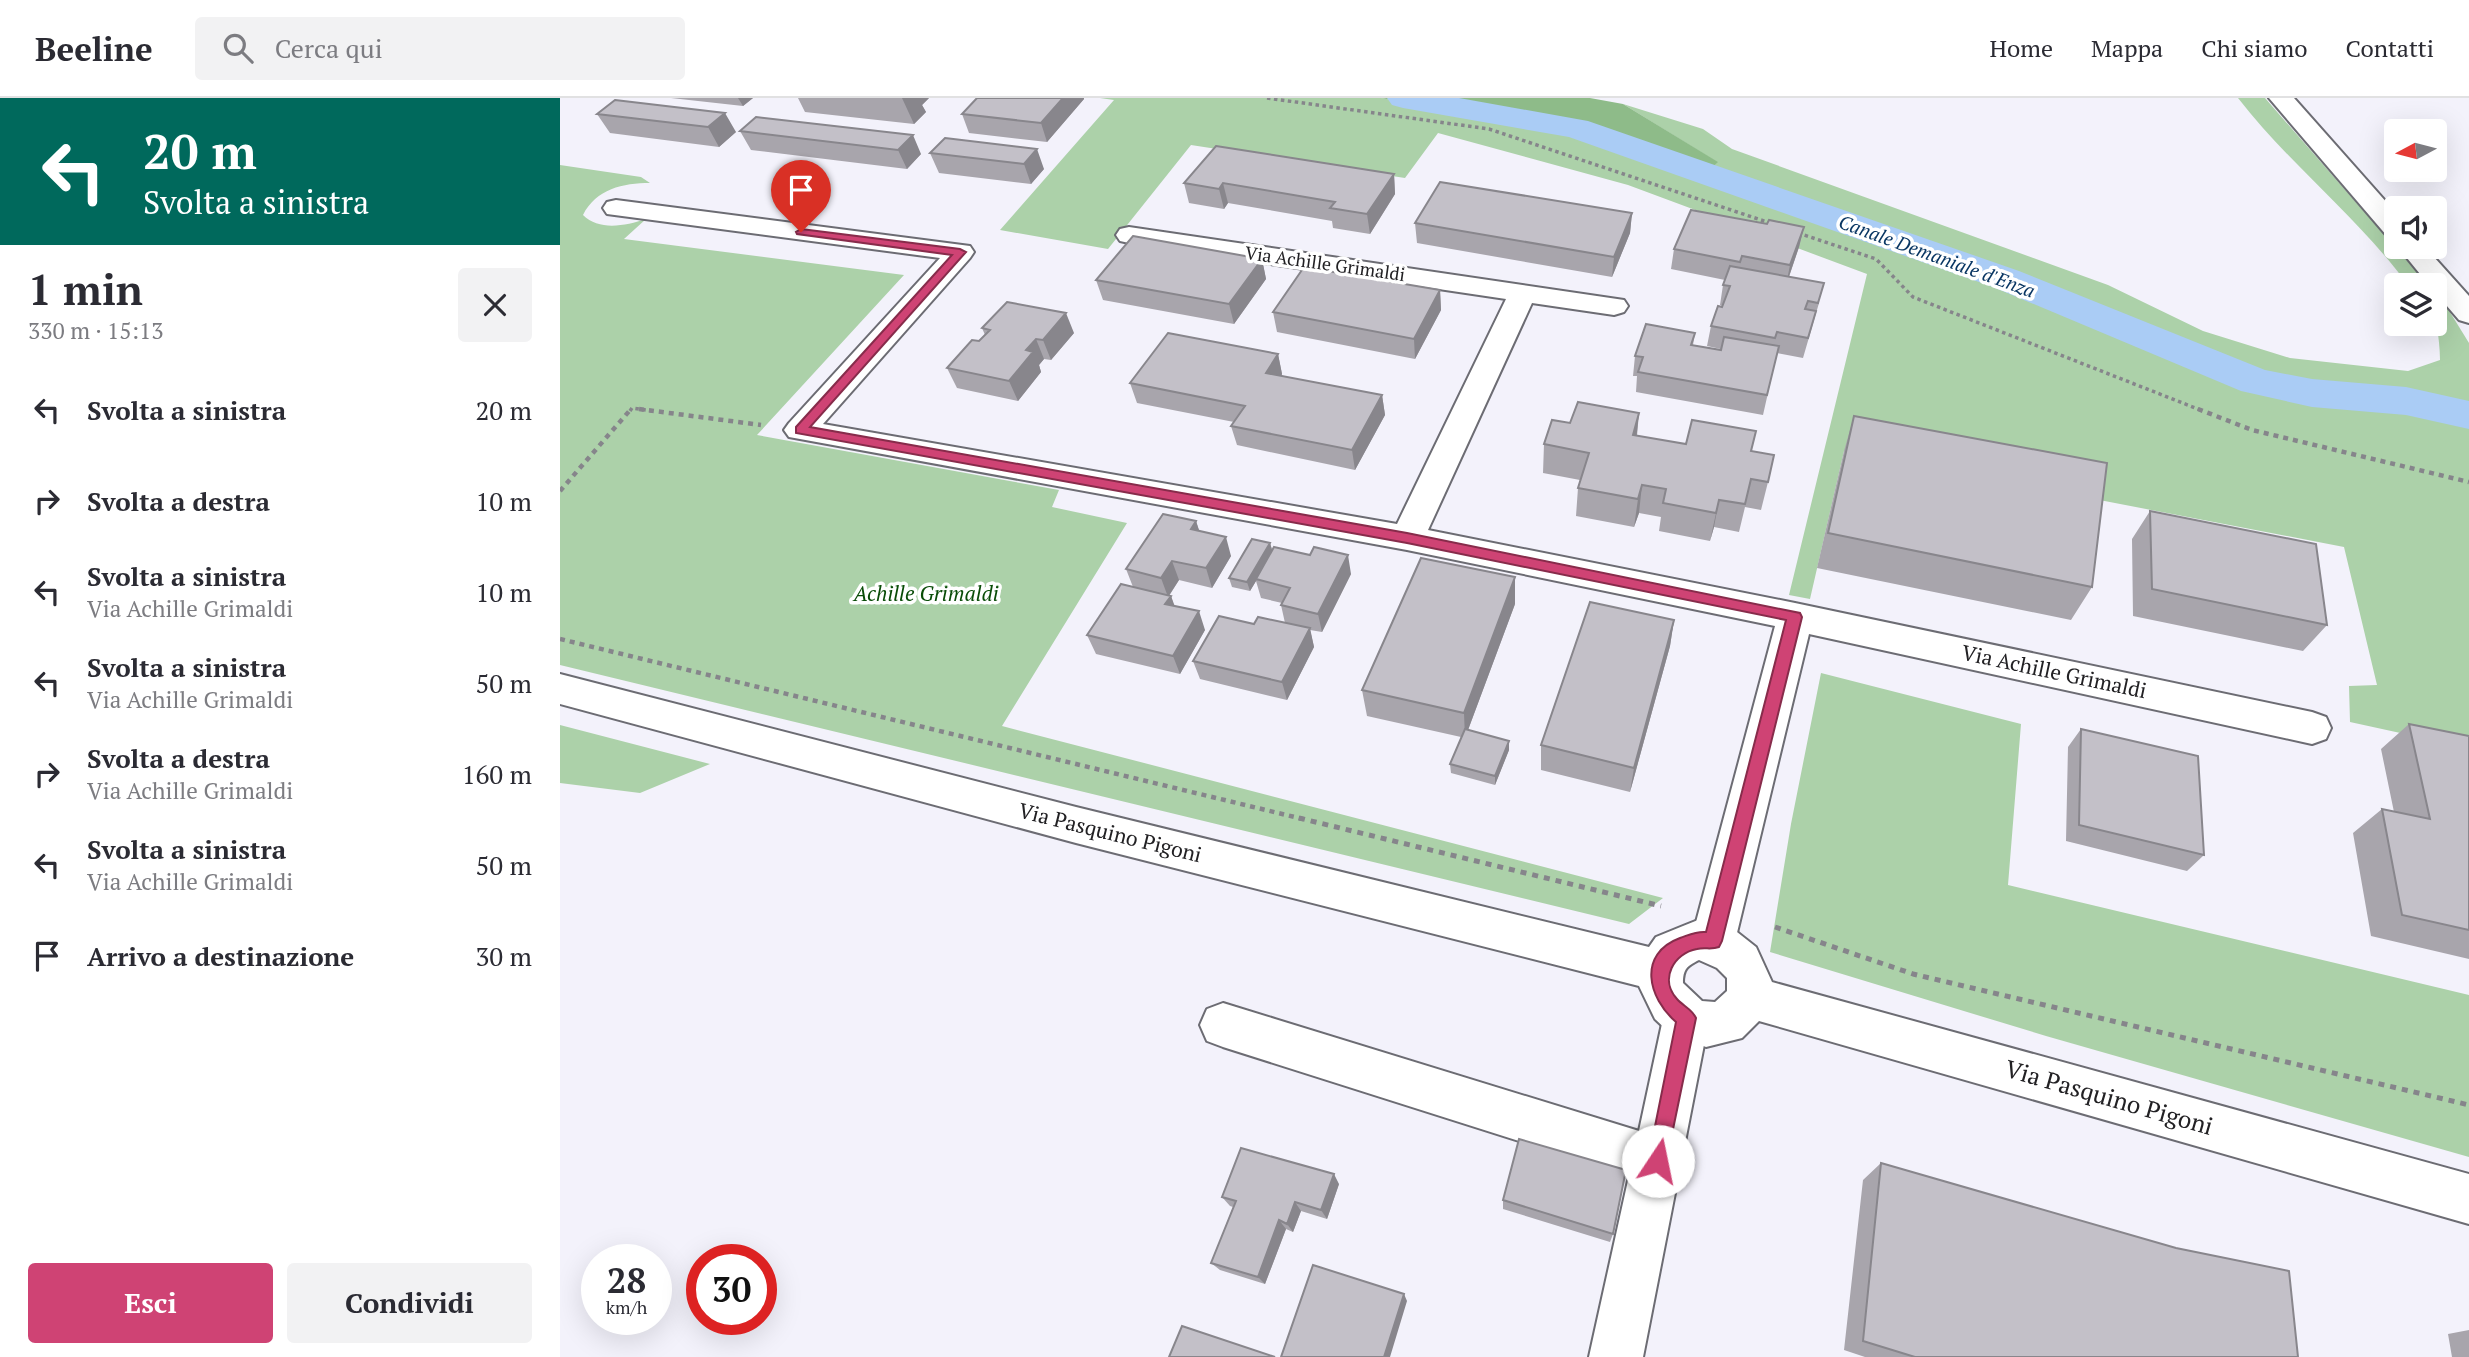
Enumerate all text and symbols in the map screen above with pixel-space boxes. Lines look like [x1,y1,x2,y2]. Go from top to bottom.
search box [195,17,685,80]
text: Beeline [35,27,153,70]
icon: search [219,29,257,67]
text: Cerca qui [275,31,383,65]
text: Home [1989,32,2053,64]
text: Mappa [2091,32,2163,64]
text: Chi siamo [2201,32,2308,64]
text: Contatti [2346,32,2434,64]
text: 20 m [143,118,257,183]
north arrow [2384,119,2446,182]
map controls [2384,119,2447,336]
icon: left [28,126,119,217]
pin [771,160,831,232]
icon: arrive [782,171,820,209]
text: Svolta a sinistra [143,181,369,223]
button: sound [2384,196,2447,259]
water label: Canale Demaniale d'Enza [1836,208,2039,303]
street label: Via Achille Grimaldi [1244,240,1407,286]
text: 1 min [28,261,143,317]
button: close [458,268,532,342]
button: layers [2384,273,2447,336]
text: 330 m · 15:13 [28,315,163,346]
icon: left [28,391,66,429]
text: Svolta a sinistra [87,393,286,427]
text: 20 m [476,393,532,427]
icon: right [28,482,66,520]
text: Svolta a destra [87,484,270,518]
text: 10 m [476,484,532,518]
text: Svolta a sinistra [87,559,286,593]
icon: left [28,573,66,611]
text: 10 m [476,575,532,609]
park label: Achille Grimaldi [851,579,999,607]
text: Via Achille Grimaldi [87,593,293,624]
street label: Via Achille Grimaldi [1959,638,2149,704]
text: Svolta a sinistra [87,650,286,684]
icon: left [28,664,66,702]
text: 50 m [476,666,532,700]
text: Via Achille Grimaldi [87,684,293,715]
text: Svolta a destra [87,741,270,775]
icon: right [28,755,66,793]
text: 160 m [462,757,532,791]
text: Via Achille Grimaldi [87,775,293,806]
street label: Via Pasquino Pigoni [1016,796,1205,868]
text: Svolta a sinistra [87,832,286,866]
icon: left [28,846,66,884]
text: 50 m [476,848,532,882]
text: Via Achille Grimaldi [87,866,293,897]
icon: arrive [28,937,66,975]
text: Arrivo a destinazione [87,939,354,973]
text: 30 m [476,939,532,973]
street label: Via Pasquino Pigoni [2002,1052,2217,1142]
position arrow [1621,1124,1695,1198]
speed limit sign: 30 [686,1244,777,1335]
text: 28 [607,1257,646,1303]
button: Esci [28,1263,273,1343]
button: Condividi [287,1263,532,1343]
text: km/h [606,1295,647,1319]

